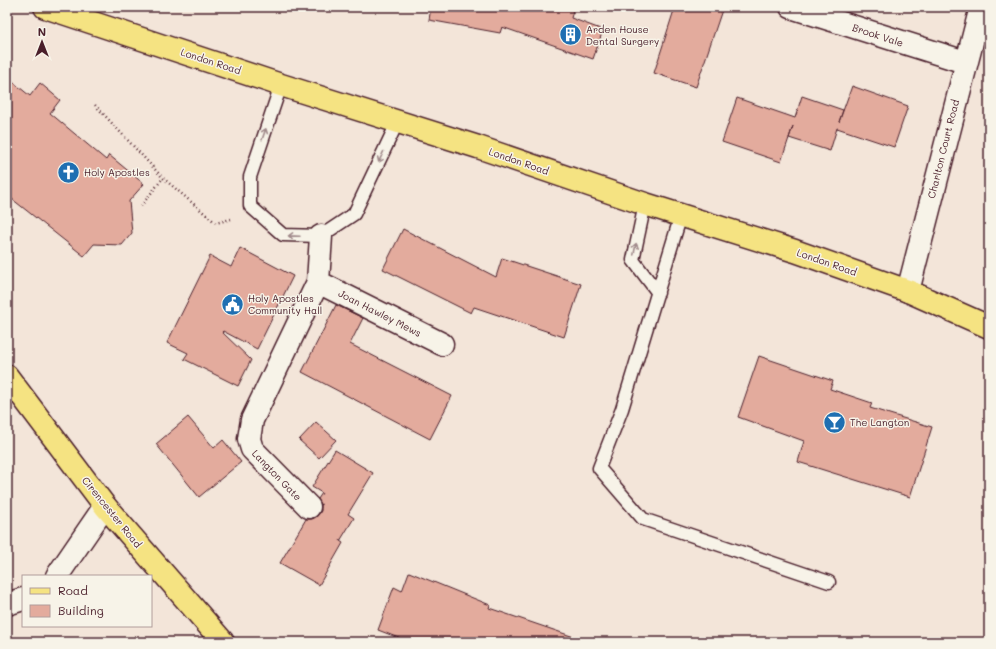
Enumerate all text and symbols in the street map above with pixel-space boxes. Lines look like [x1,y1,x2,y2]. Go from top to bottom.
street label: Brook Vale [851,20,905,50]
north arrow [22,22,62,62]
building icon: Arden House Dental Surgery [558,22,584,48]
place label: Arden House Dental Surgery [586,22,659,48]
text: N [38,24,46,39]
street label: London Road [179,45,243,77]
street label: Charlton Court Road [924,98,962,200]
one-way arrow [261,128,268,141]
street label: London Road [487,144,551,178]
one-way arrow [377,150,384,162]
church icon: Holy Apostles [55,159,81,185]
place label: Holy Apostles [84,165,150,179]
one-way arrow [288,232,301,239]
one-way arrow [631,243,639,256]
street label: London Road [795,245,859,279]
street label: Joan Hawley Mews [336,286,424,340]
public building icon: Holy Apostles Community Hall [219,291,245,317]
place label: Holy Apostles Community Hall [248,291,322,317]
bar icon: The Langton [821,409,847,435]
place label: The Langton [850,415,909,429]
street label: Langton Gate [249,446,305,504]
street label: Cirencester Road [79,474,145,550]
legend [22,575,152,627]
text: Road [58,582,88,598]
text: Building [58,602,104,618]

